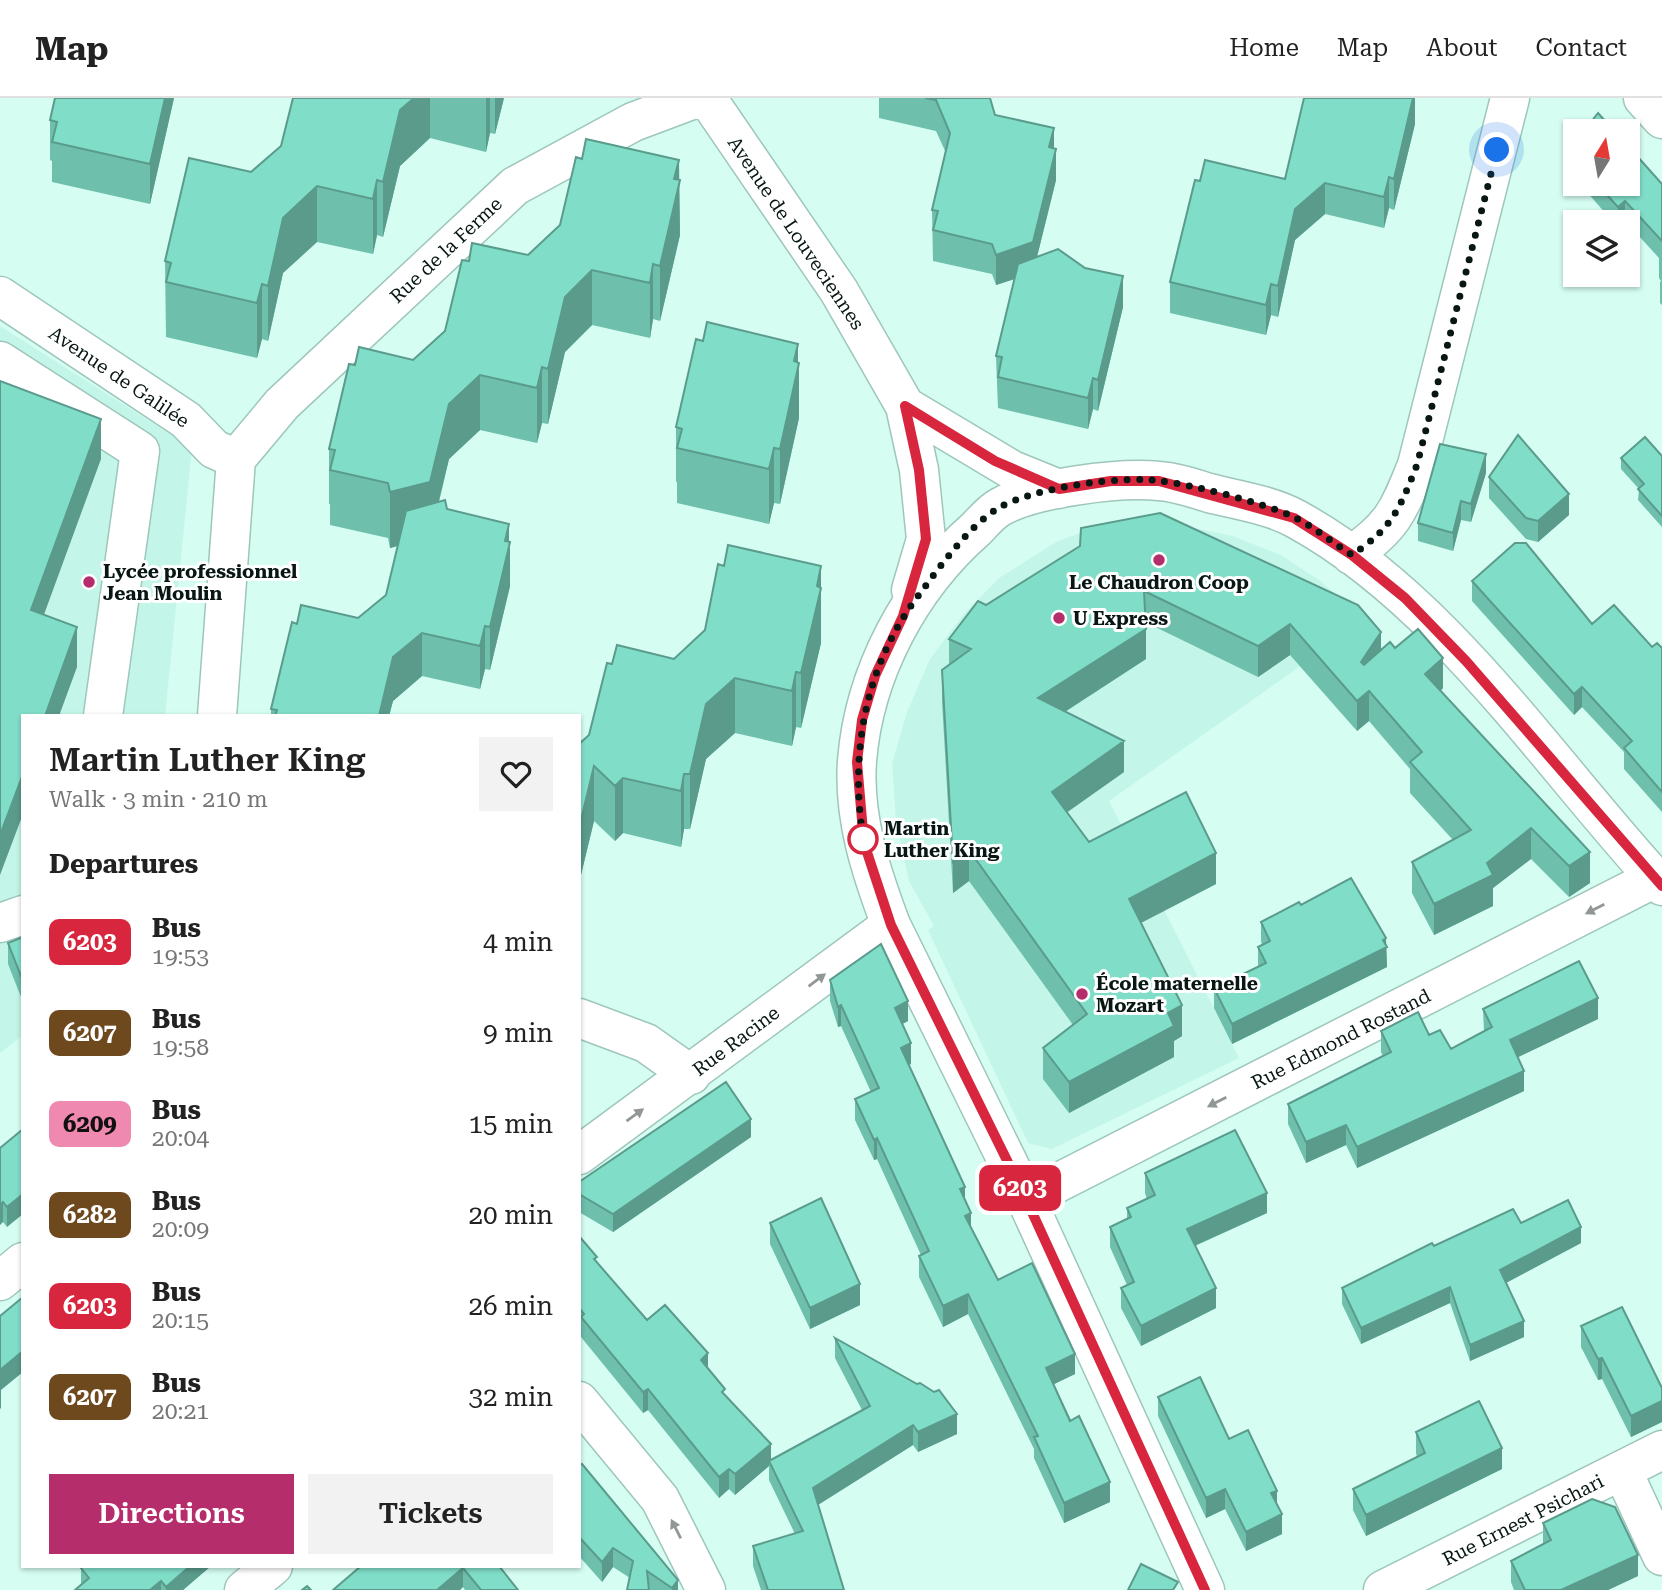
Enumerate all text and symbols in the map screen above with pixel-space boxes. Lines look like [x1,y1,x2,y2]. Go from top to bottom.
text: Map [35,29,109,68]
text: Home [1229,34,1299,62]
text: Map [1337,34,1388,62]
text: About [1426,34,1497,62]
text: Contact [1535,34,1627,62]
north arrow [1563,119,1640,196]
map controls [1563,119,1640,287]
street label: Avenue de Louveciennes [723,132,869,334]
your location [1479,132,1514,167]
street label: Rue de la Ferme [385,192,507,308]
button: layers [1563,210,1640,287]
street label: Avenue de Galilée [44,321,194,433]
marker: Le Chaudron Coop [1151,552,1167,568]
place label: Lycée professionnel Jean Moulin [103,560,297,605]
place label: Le Chaudron Coop [1069,571,1249,594]
marker: Lycée professionnel Jean Moulin [81,574,97,590]
place label: U Express [1073,607,1168,630]
marker: U Express [1051,610,1067,626]
button: heart [479,737,553,811]
text: Martin Luther King [49,740,365,779]
text: Walk · 3 min · 210 m [49,786,268,813]
place label: Martin Luther King [884,817,1000,862]
marker: Martin Luther King [848,824,878,854]
text: Departures [49,849,198,879]
one-way arrow [1584,903,1604,915]
text: Bus [152,913,201,943]
text: 4 min [483,927,553,957]
text: 6203 [63,928,117,956]
text: 19:53 [152,943,209,970]
place label: École maternelle Mozart [1096,972,1258,1017]
one-way arrow [808,973,826,987]
street label: Rue Edmond Rostand [1248,984,1434,1094]
marker: École maternelle Mozart [1074,986,1090,1002]
street label: Rue Racine [688,1001,784,1081]
text: Bus [152,1004,201,1034]
text: 9 min [483,1018,553,1048]
text: 6207 [63,1019,117,1047]
text: 19:58 [152,1034,209,1061]
text: Bus [152,1095,201,1125]
one-way arrow [1207,1096,1227,1107]
one-way arrow [625,1108,644,1122]
text: 15 min [469,1109,553,1139]
text: 6209 [63,1110,117,1138]
text: 20:04 [152,1125,209,1152]
line badge: 6203 [971,1165,1069,1211]
text: 6203 [993,1174,1047,1202]
text: Bus [152,1186,201,1216]
text: 20 min [469,1200,553,1230]
text: 6282 [63,1201,117,1229]
text: 20:09 [152,1216,209,1243]
text: Bus [152,1277,201,1307]
text: 26 min [469,1291,553,1321]
text: 6203 [63,1292,117,1320]
text: 20:15 [152,1307,209,1334]
text: Bus [152,1368,201,1398]
text: 32 min [469,1382,553,1412]
text: 6207 [63,1383,117,1411]
text: 20:21 [152,1398,209,1425]
street label: Rue Ernest Psichari [1439,1469,1607,1571]
button: Directions [49,1474,294,1554]
button: Tickets [308,1474,553,1554]
one-way arrow [670,1519,681,1539]

